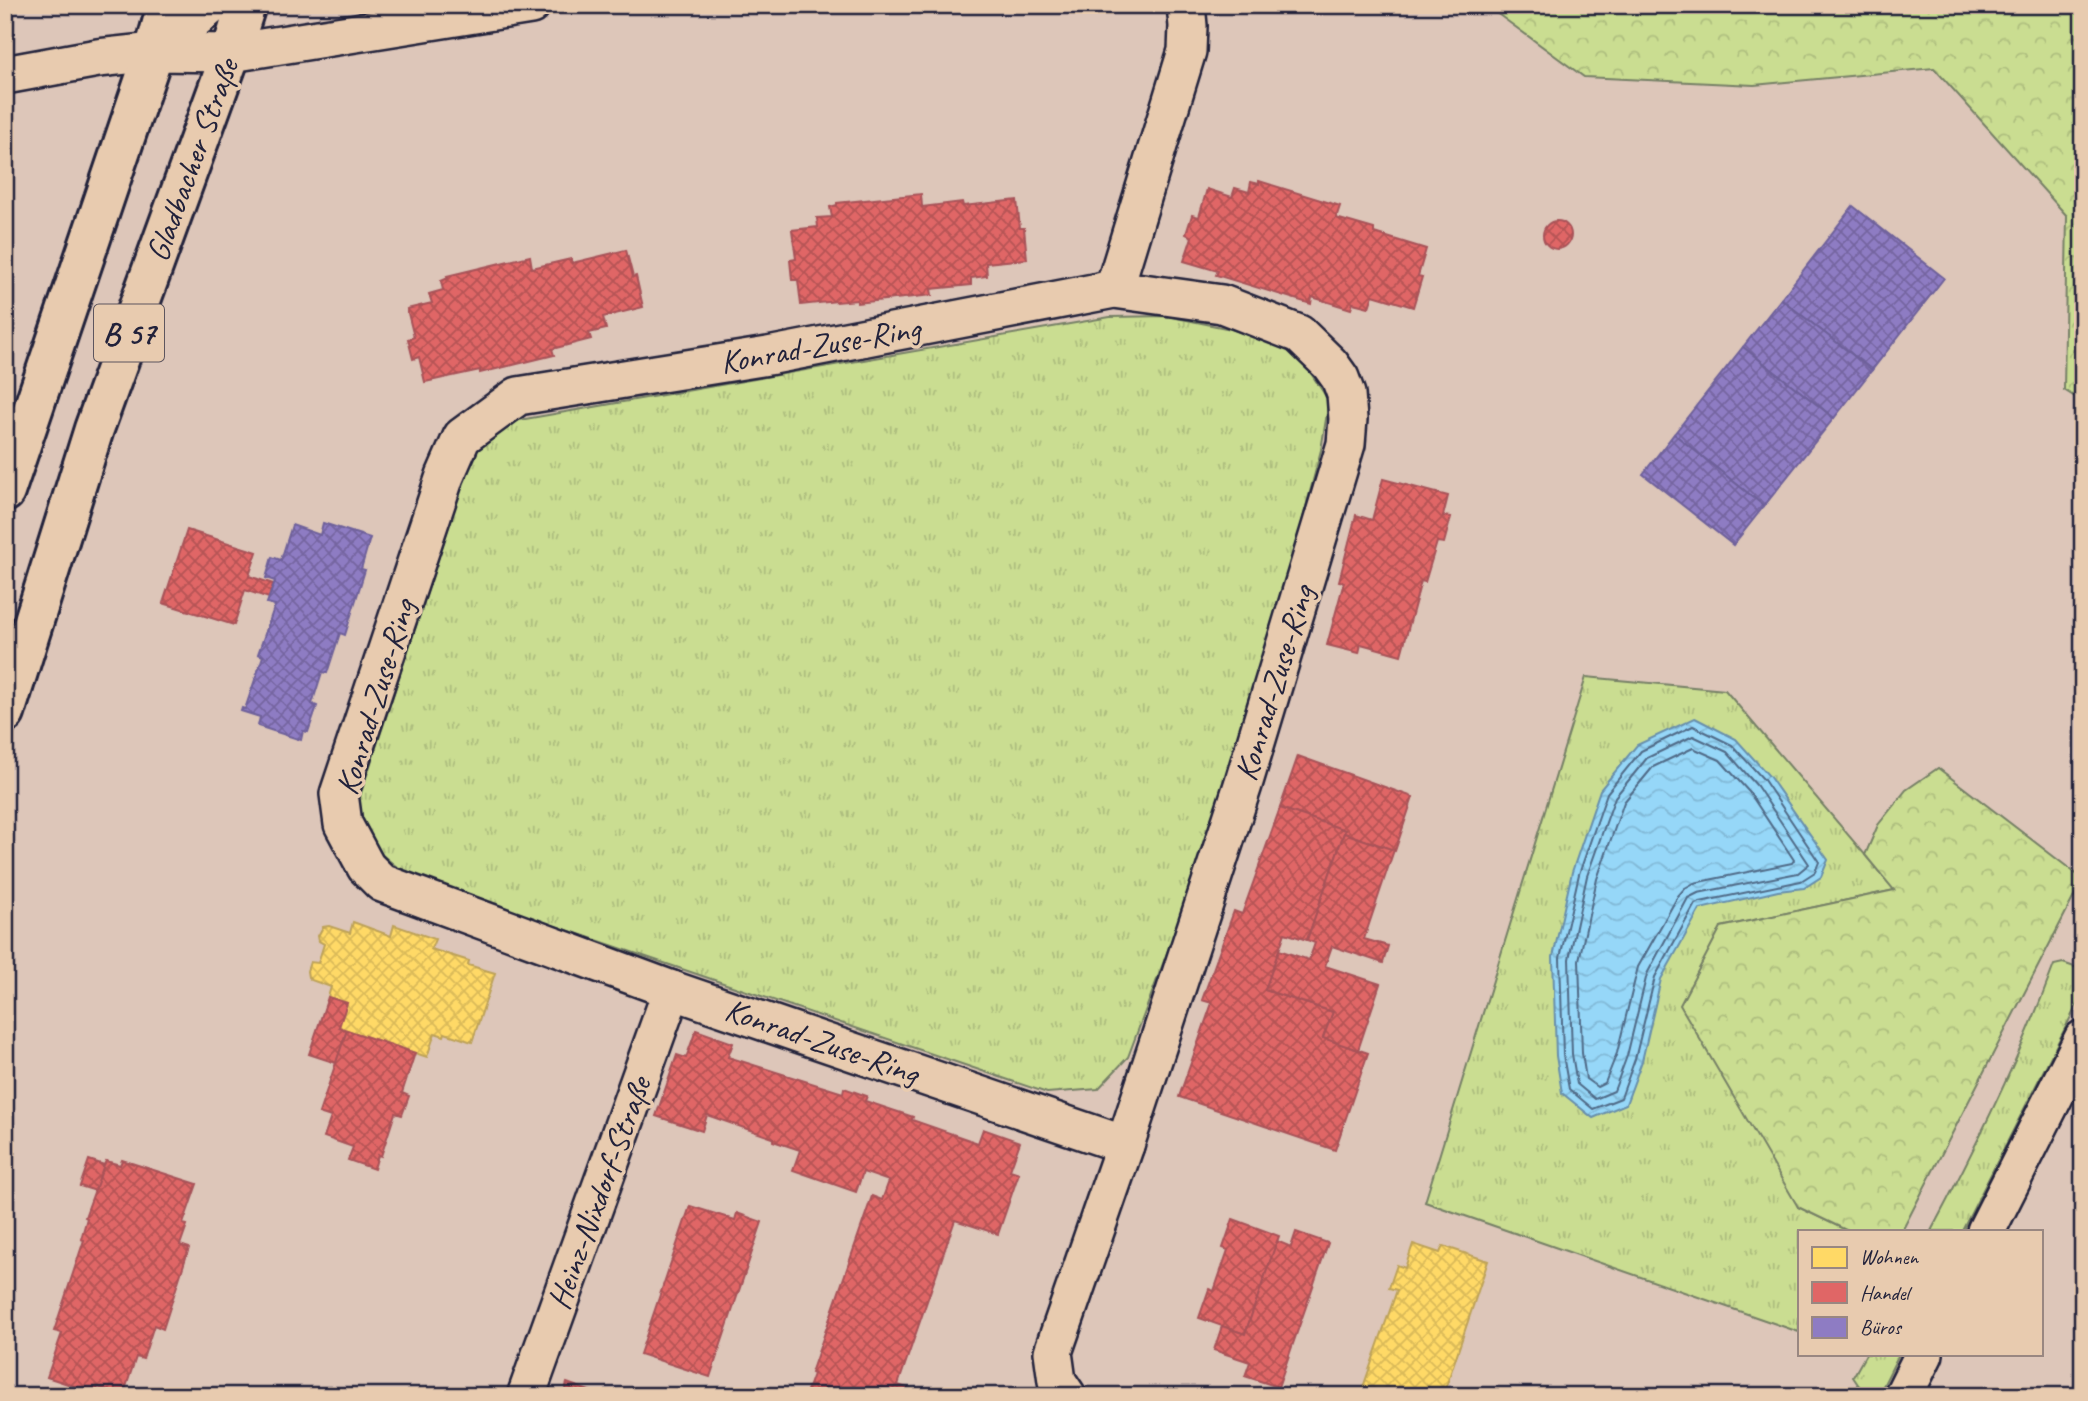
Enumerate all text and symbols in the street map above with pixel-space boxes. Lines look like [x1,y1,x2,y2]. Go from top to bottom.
street label: Gladbacher Straße [136,51,249,267]
road number: B 57 [94,304,164,362]
street label: Konrad-Zuse-Ring [717,306,925,383]
street label: Konrad-Zuse-Ring [1224,578,1324,786]
street label: Konrad-Zuse-Ring [325,592,425,800]
street label: Konrad-Zuse-Ring [720,988,926,1094]
street label: Heinz-Nixdorf-Straße [538,1069,661,1315]
legend [1798,1230,2042,1356]
text: Wohnen [1860,1244,1920,1270]
text: Handel [1860,1280,1913,1306]
text: Büros [1860,1314,1903,1340]

